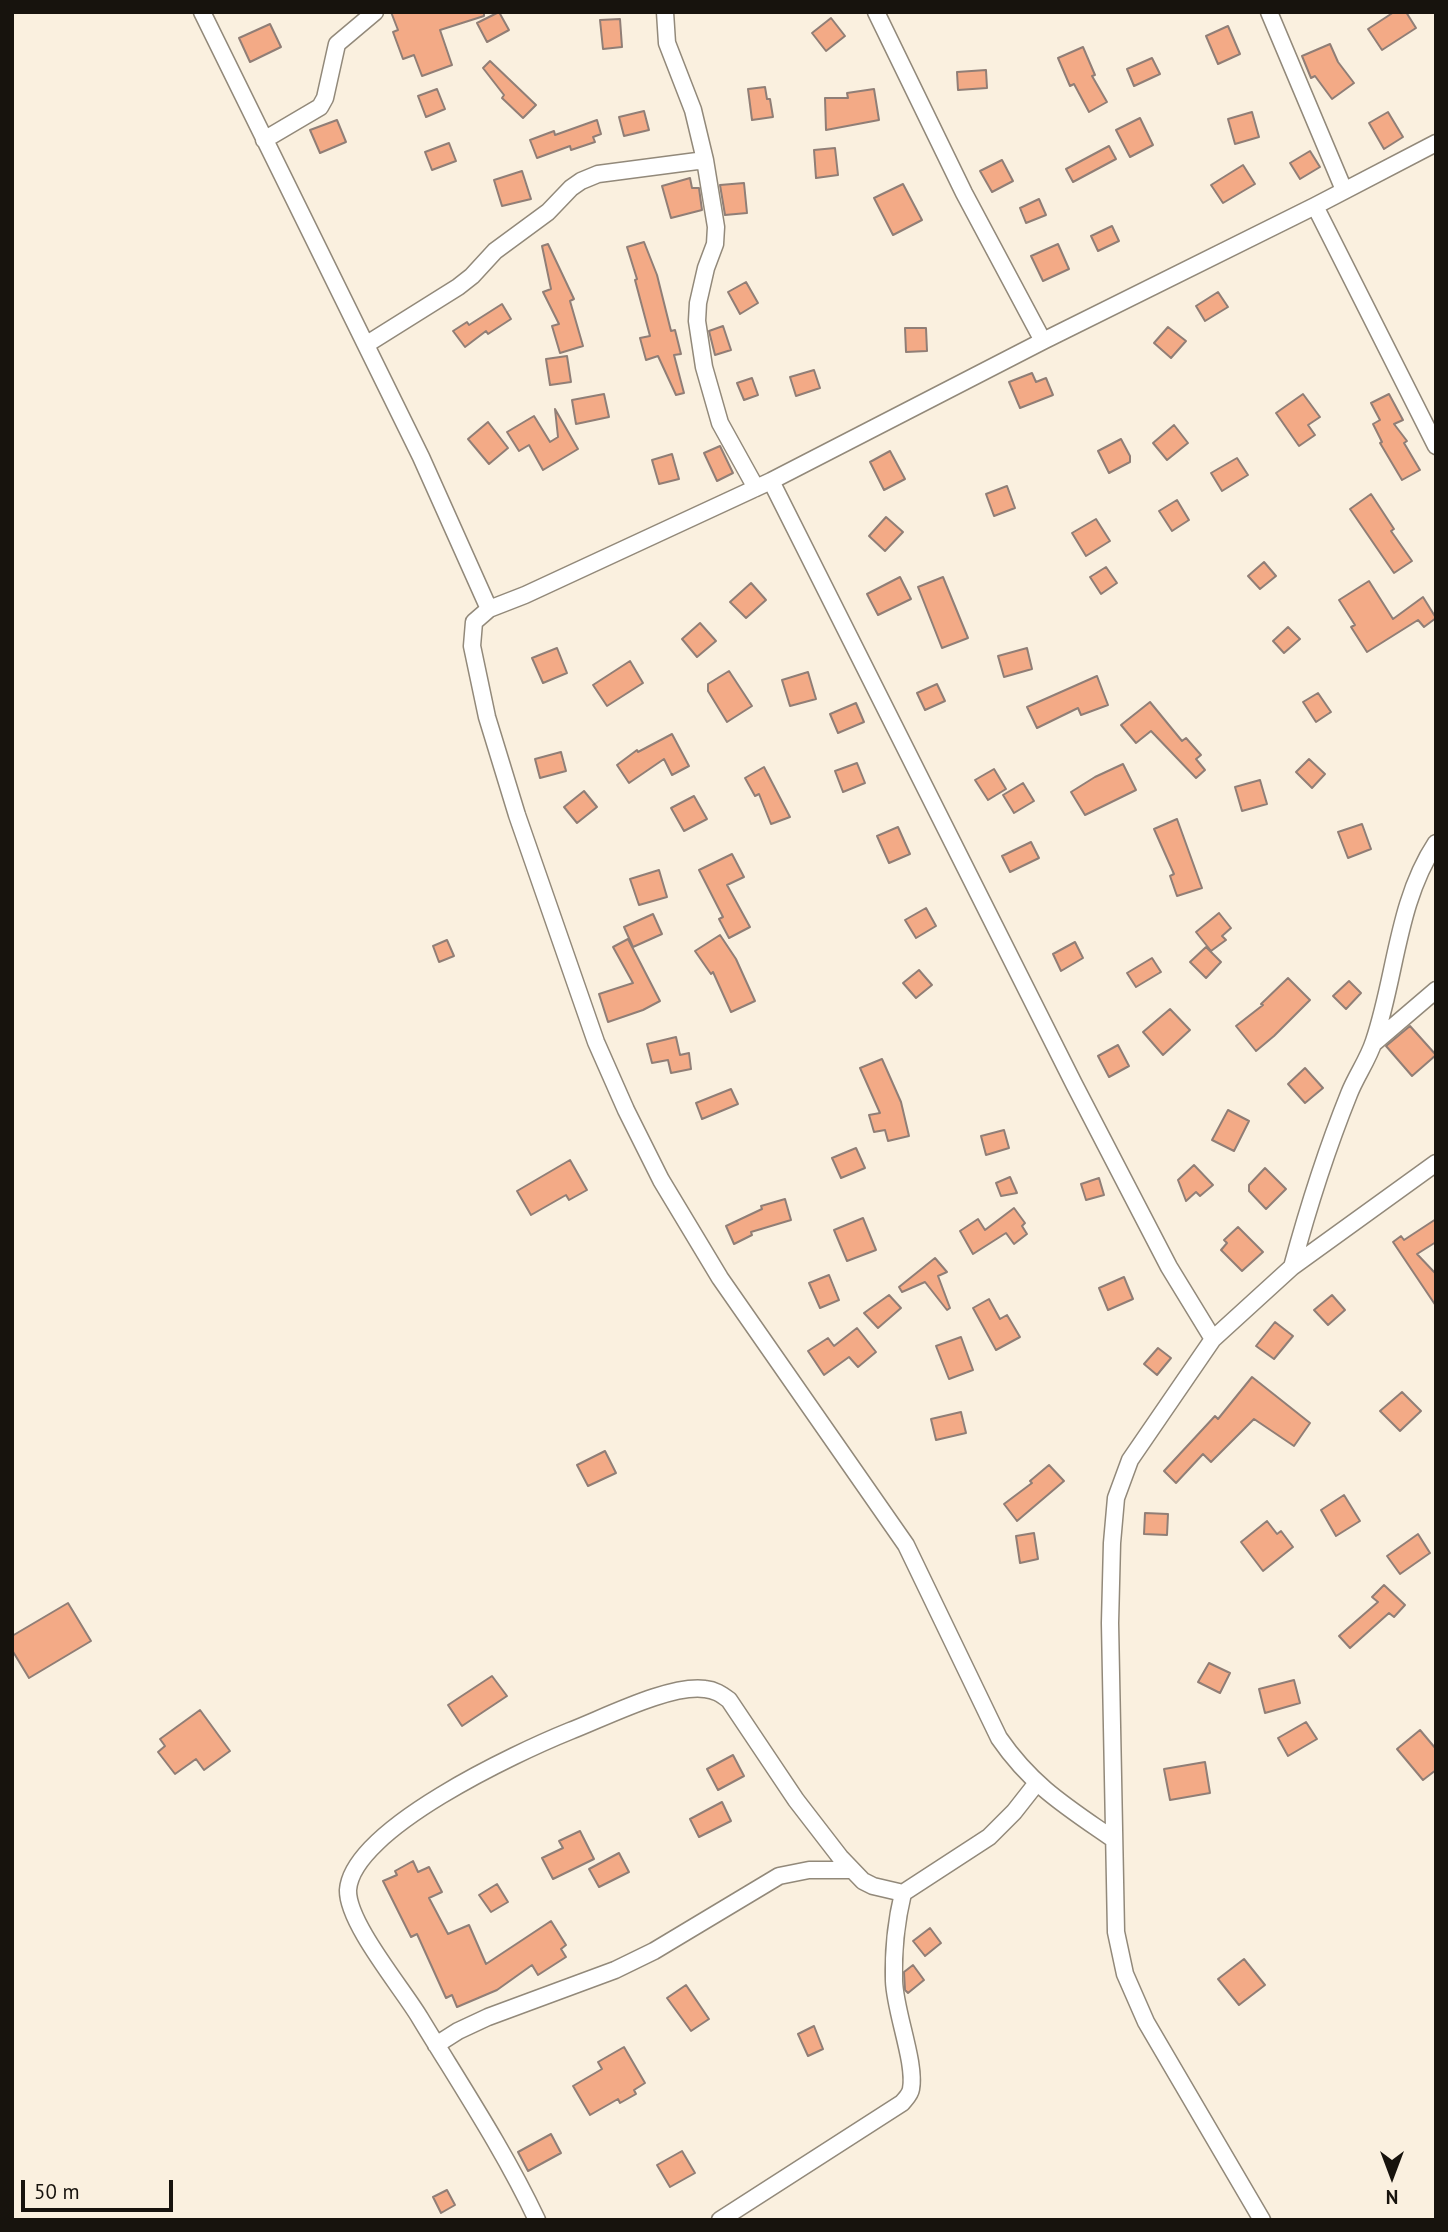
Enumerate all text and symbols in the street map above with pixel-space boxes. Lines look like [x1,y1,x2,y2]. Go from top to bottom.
north arrow [1357,2141,1427,2211]
scale bar [24,2166,177,2210]
text: 50 m [34,2178,80,2205]
text: N [1386,2185,1398,2209]

